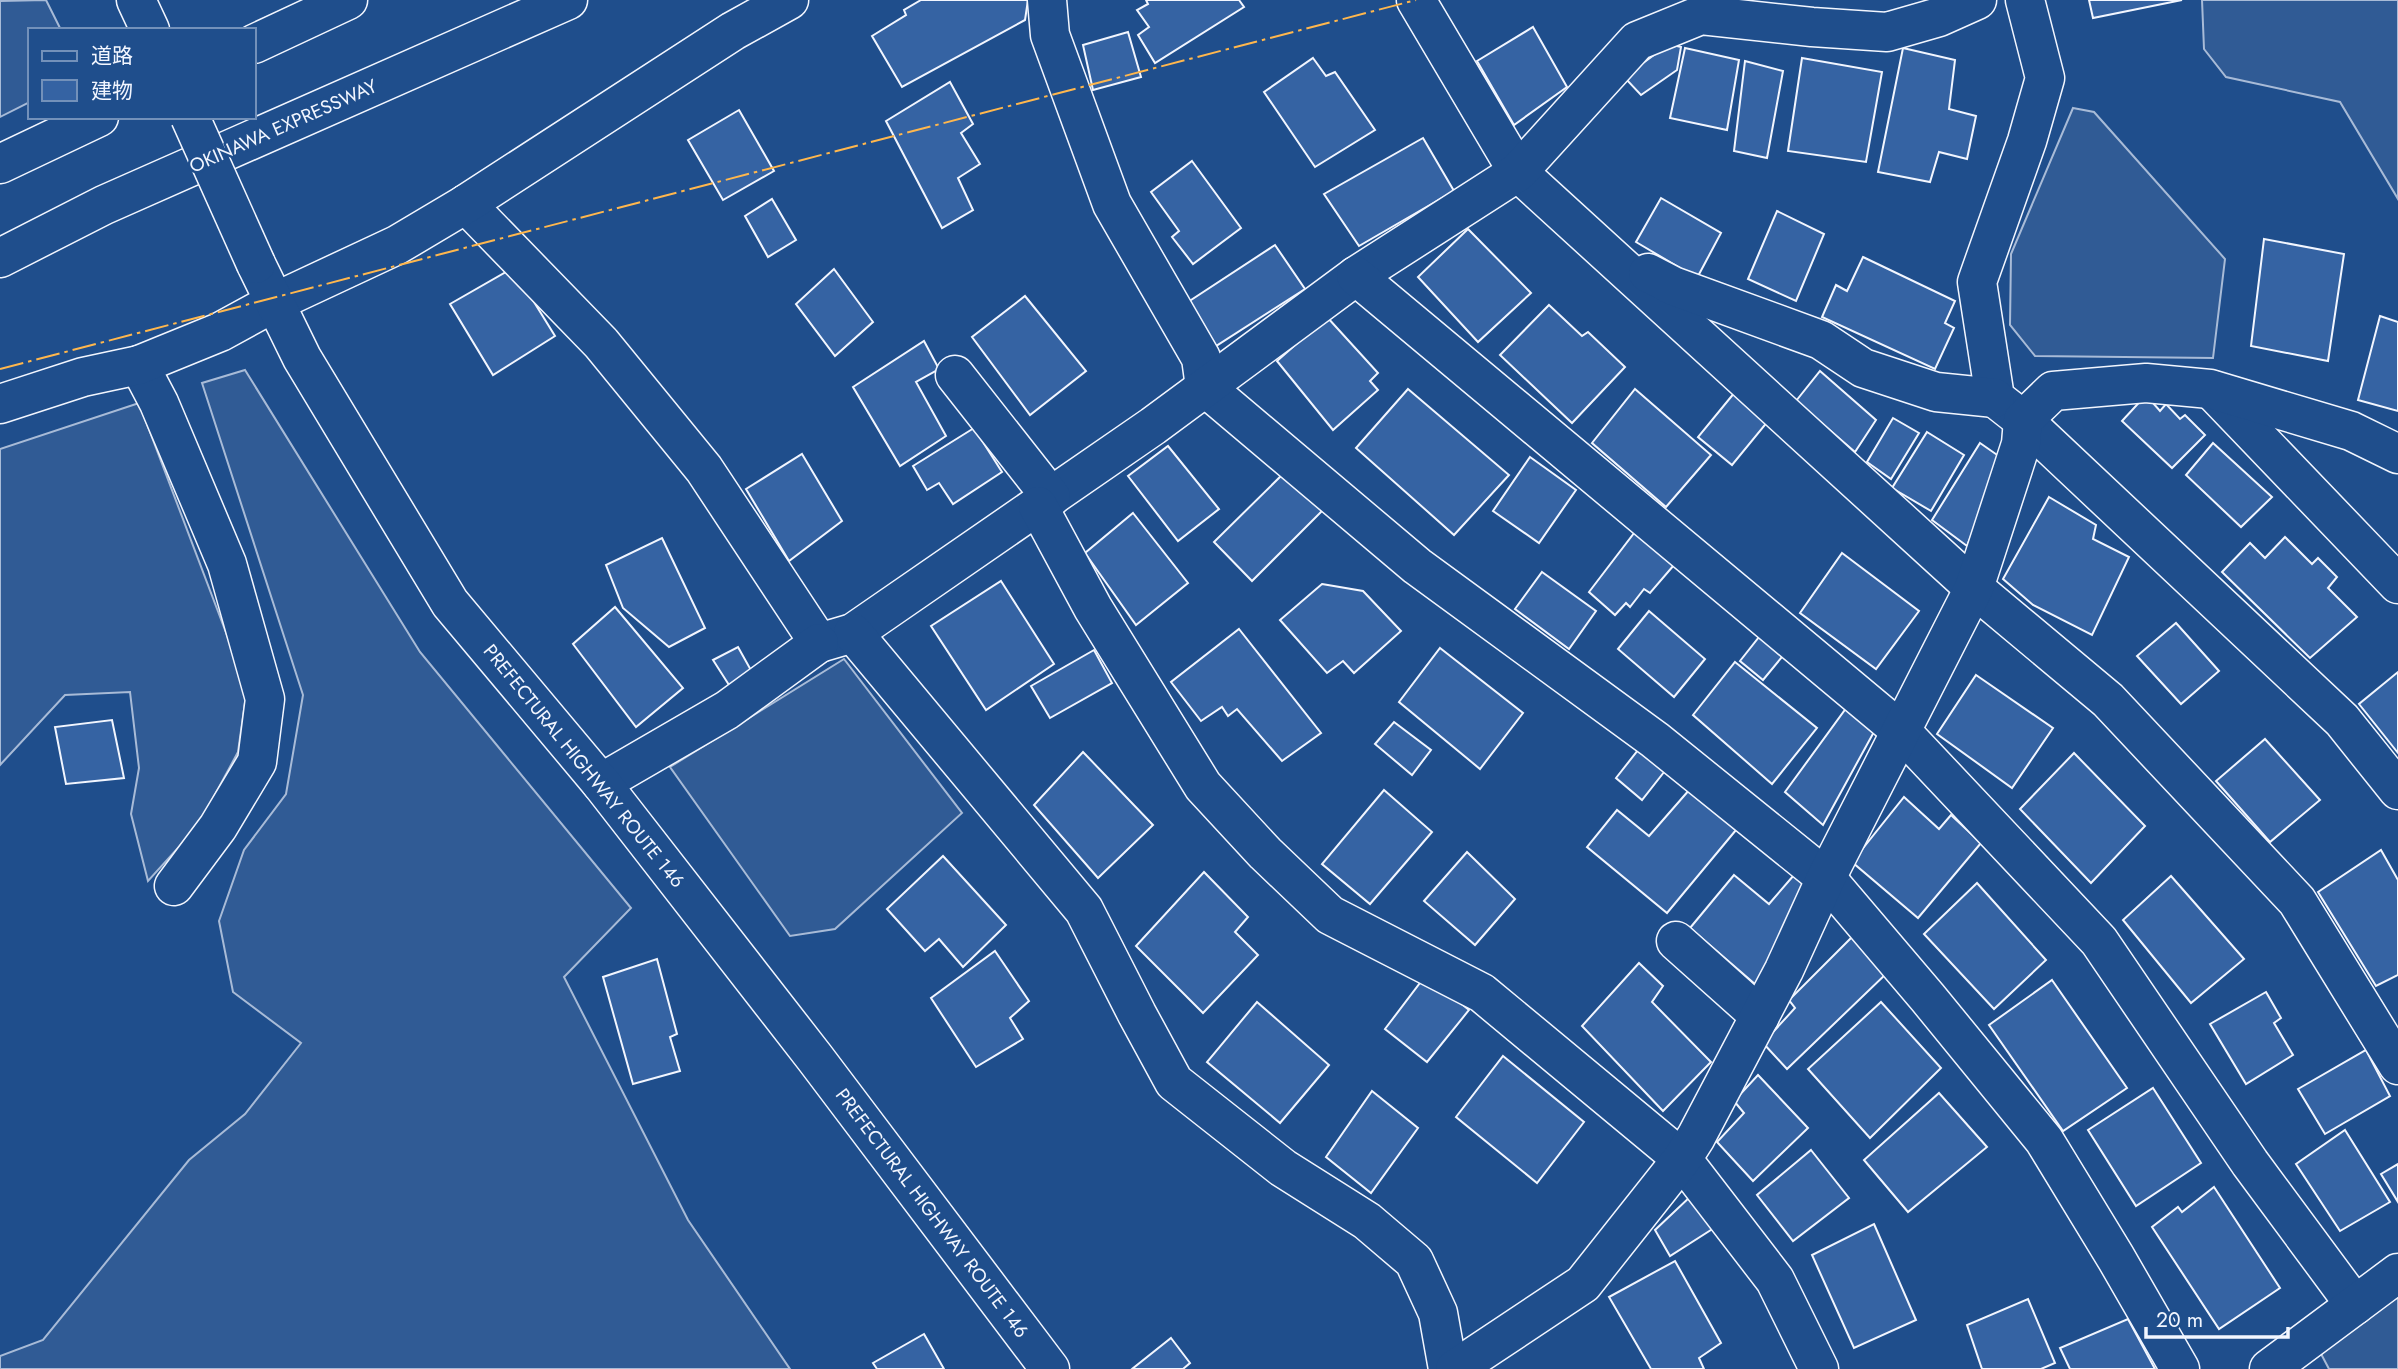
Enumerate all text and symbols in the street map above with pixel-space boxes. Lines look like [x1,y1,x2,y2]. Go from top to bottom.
legend [28,28,256,119]
text: 道路 [91,41,133,71]
street label: OKINAWA EXPRESSWAY [185,72,382,180]
text: 建物 [91,76,133,106]
street label: PREFECTURAL HIGHWAY ROUTE 146 [477,639,691,893]
street label: PREFECTURAL HIGHWAY ROUTE 146 [829,1083,1035,1343]
scale bar [2146,1296,2288,1340]
text: 20 m [2156,1305,2203,1335]

